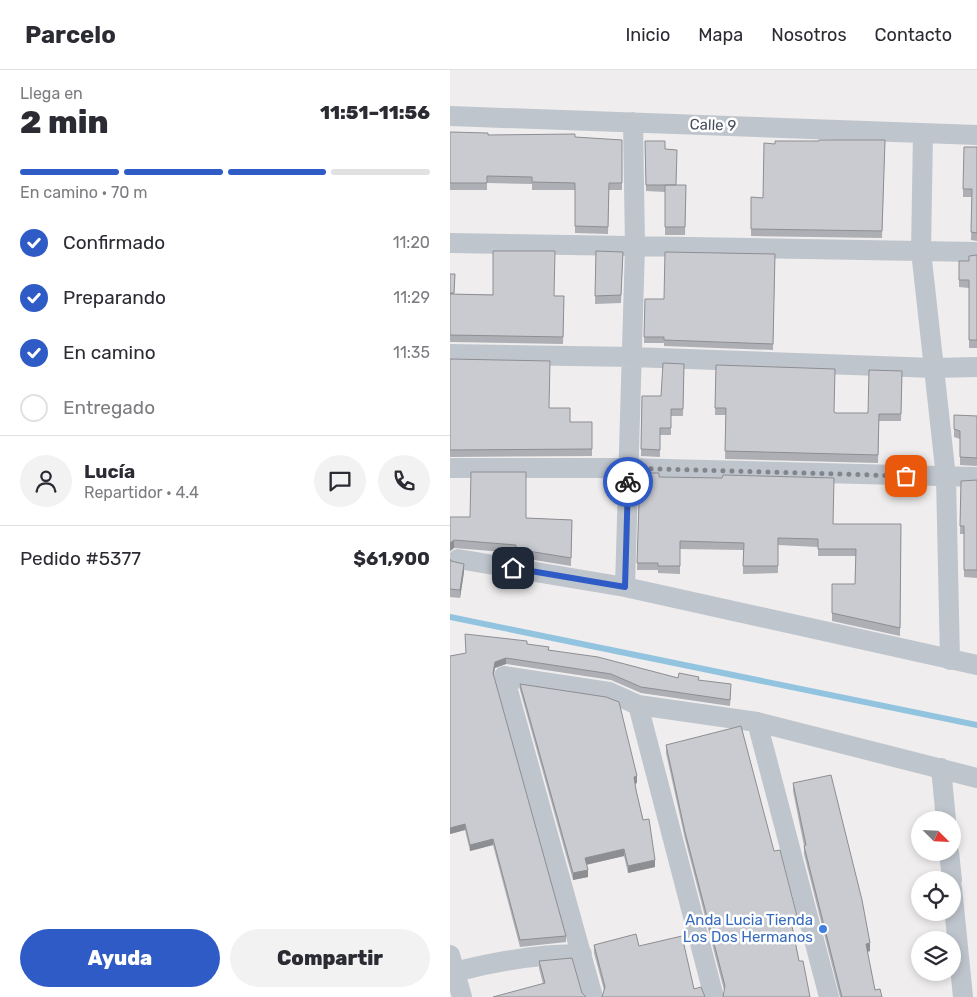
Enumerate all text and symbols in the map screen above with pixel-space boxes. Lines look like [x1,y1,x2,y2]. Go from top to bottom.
text: Parcelo [25,21,116,49]
text: Inicio [625,24,670,46]
text: Mapa [698,24,743,46]
text: Nosotros [771,24,847,46]
text: Contacto [875,24,952,46]
text: Llega en [20,84,83,103]
text: 11:51–11:56 [320,101,430,124]
text: 2 min [20,103,109,141]
street label: Calle 9 [689,115,737,135]
text: En camino · 70 m [20,183,148,202]
icon: check [20,229,48,257]
text: Confirmado [63,231,165,254]
text: 11:20 [393,233,430,252]
icon: check [20,284,48,312]
text: Preparando [63,286,166,309]
text: 11:29 [393,288,430,307]
icon: check [20,339,48,367]
text: En camino [63,341,156,364]
text: 11:35 [393,343,430,362]
text: Entregado [63,396,155,419]
button: person [20,455,72,507]
button: chat [314,455,366,507]
button: phone [378,455,430,507]
pin [885,455,927,497]
courier [603,457,653,507]
text: Lucía [84,460,135,483]
icon: bag [892,462,920,490]
icon: bike [614,468,642,496]
text: Repartidor · 4.4 [84,483,199,502]
text: Pedido #5377 [20,547,141,570]
text: $61,900 [353,547,430,570]
pin [492,547,534,589]
icon: home [499,554,527,582]
north arrow [911,811,961,861]
map controls [911,811,961,981]
button: locate [911,871,961,921]
place label: Anda Lucia Tienda Los Dos Hermanos [683,911,813,946]
marker: Anda Lucia Tienda Los Dos Hermanos [817,923,829,935]
button: Ayuda [20,929,220,987]
button: Compartir [230,929,430,987]
button: layers [911,931,961,981]

